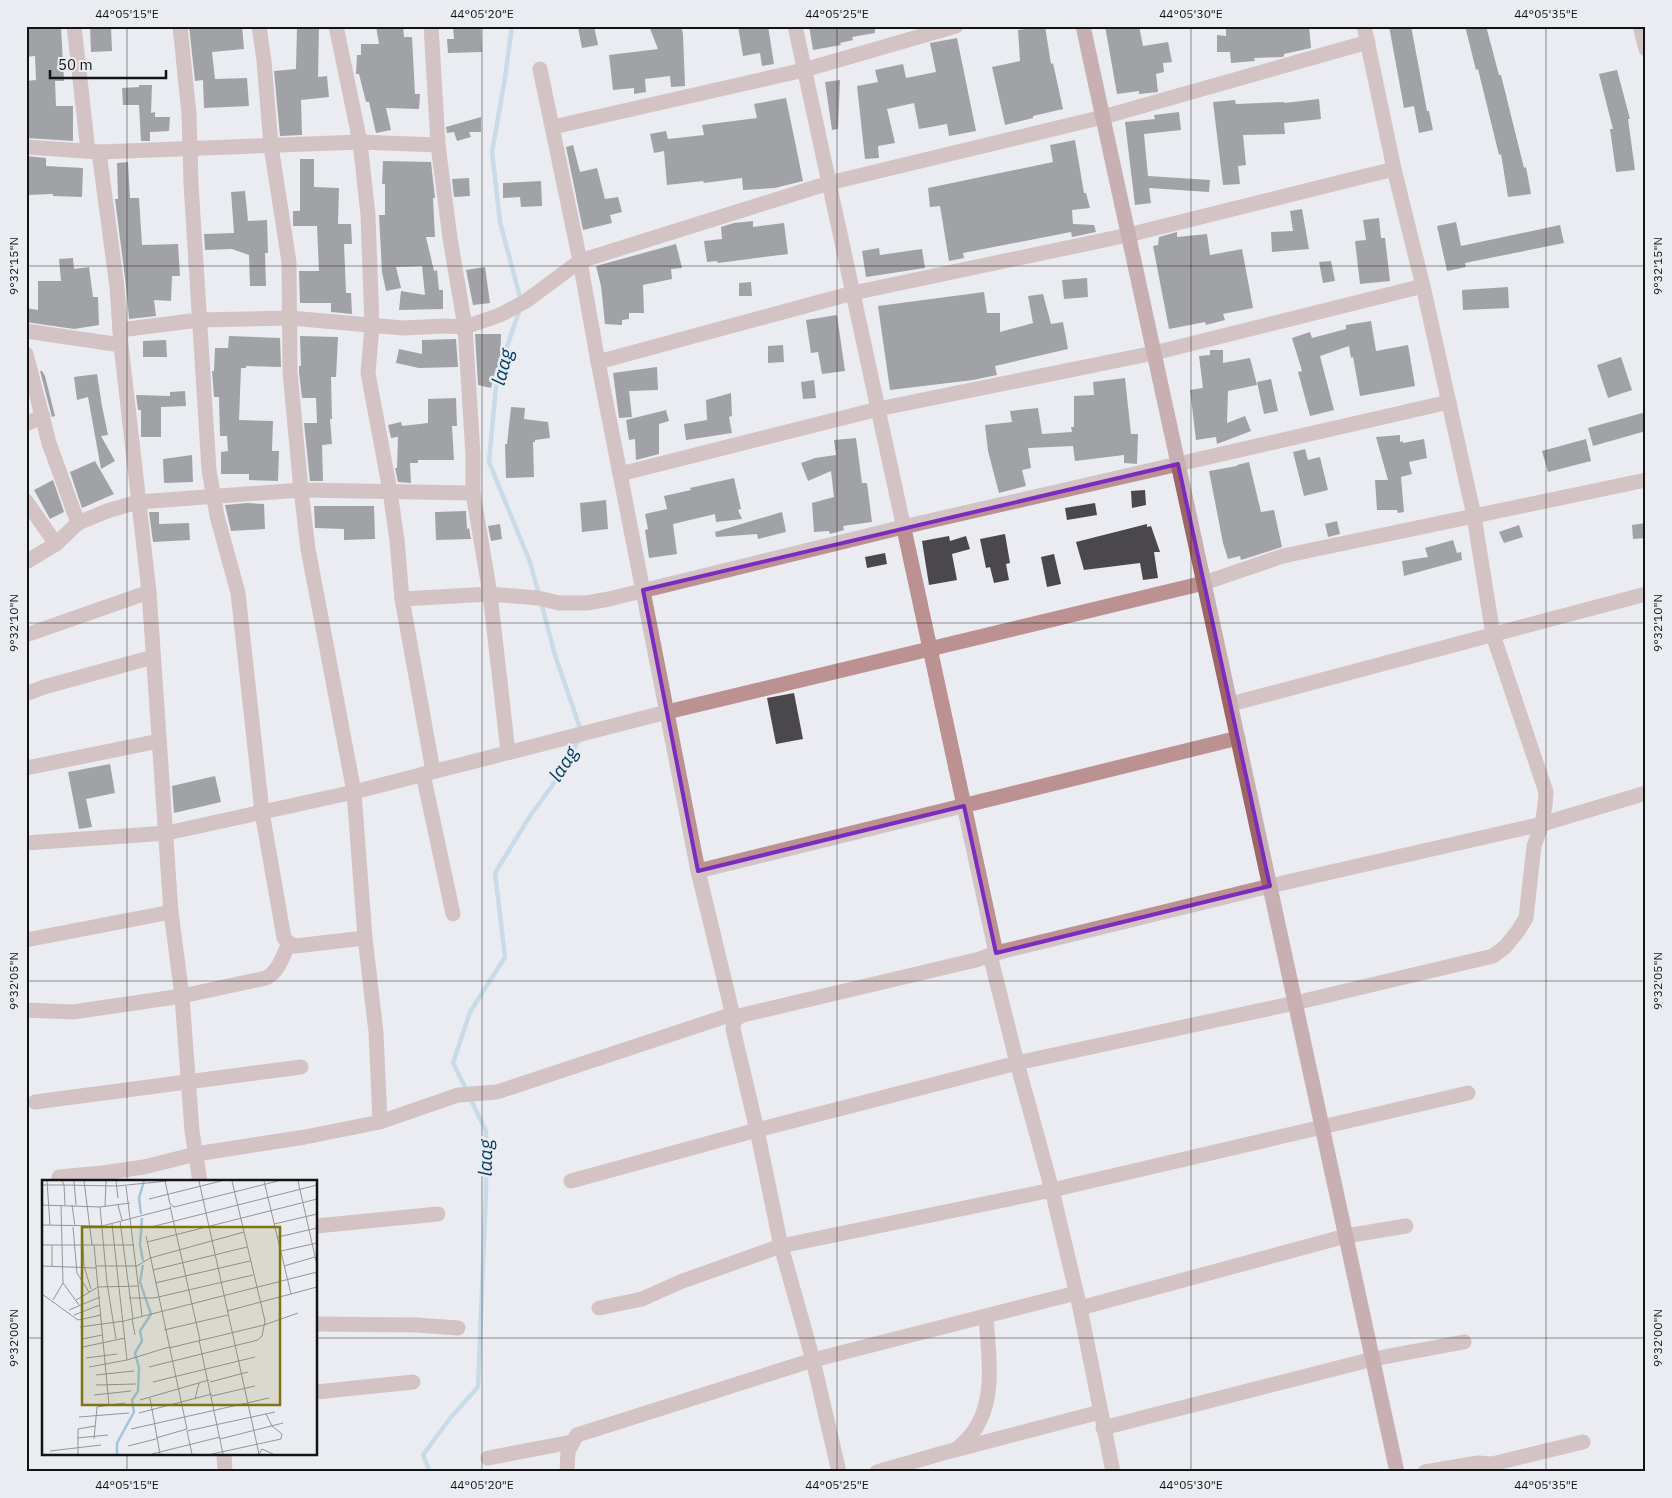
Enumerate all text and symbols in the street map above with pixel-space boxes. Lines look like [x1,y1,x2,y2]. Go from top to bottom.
text: 44°05'15"E [95,6,159,21]
text: 44°05'20"E [450,6,514,21]
text: 44°05'25"E [805,6,869,21]
text: 44°05'30"E [1159,6,1223,21]
text: 44°05'35"E [1514,6,1578,21]
scale bar [50,48,166,80]
text: 50 m [58,55,93,74]
text: 9°32'15"N [6,237,21,295]
text: 9°32'15"N [1650,237,1665,295]
water label: laag [486,345,518,388]
text: 9°32'10"N [6,594,21,652]
text: 9°32'10"N [1650,594,1665,652]
water label: laag [543,741,584,786]
text: 9°32'05"N [6,952,21,1010]
text: 9°32'05"N [1650,952,1665,1010]
water label: laag [473,1138,497,1177]
inset map [42,1180,318,1456]
text: 9°32'00"N [6,1309,21,1367]
text: 9°32'00"N [1650,1309,1665,1367]
text: 44°05'15"E [95,1477,159,1492]
text: 44°05'20"E [450,1477,514,1492]
text: 44°05'25"E [805,1477,869,1492]
text: 44°05'30"E [1159,1477,1223,1492]
text: 44°05'35"E [1514,1477,1578,1492]

